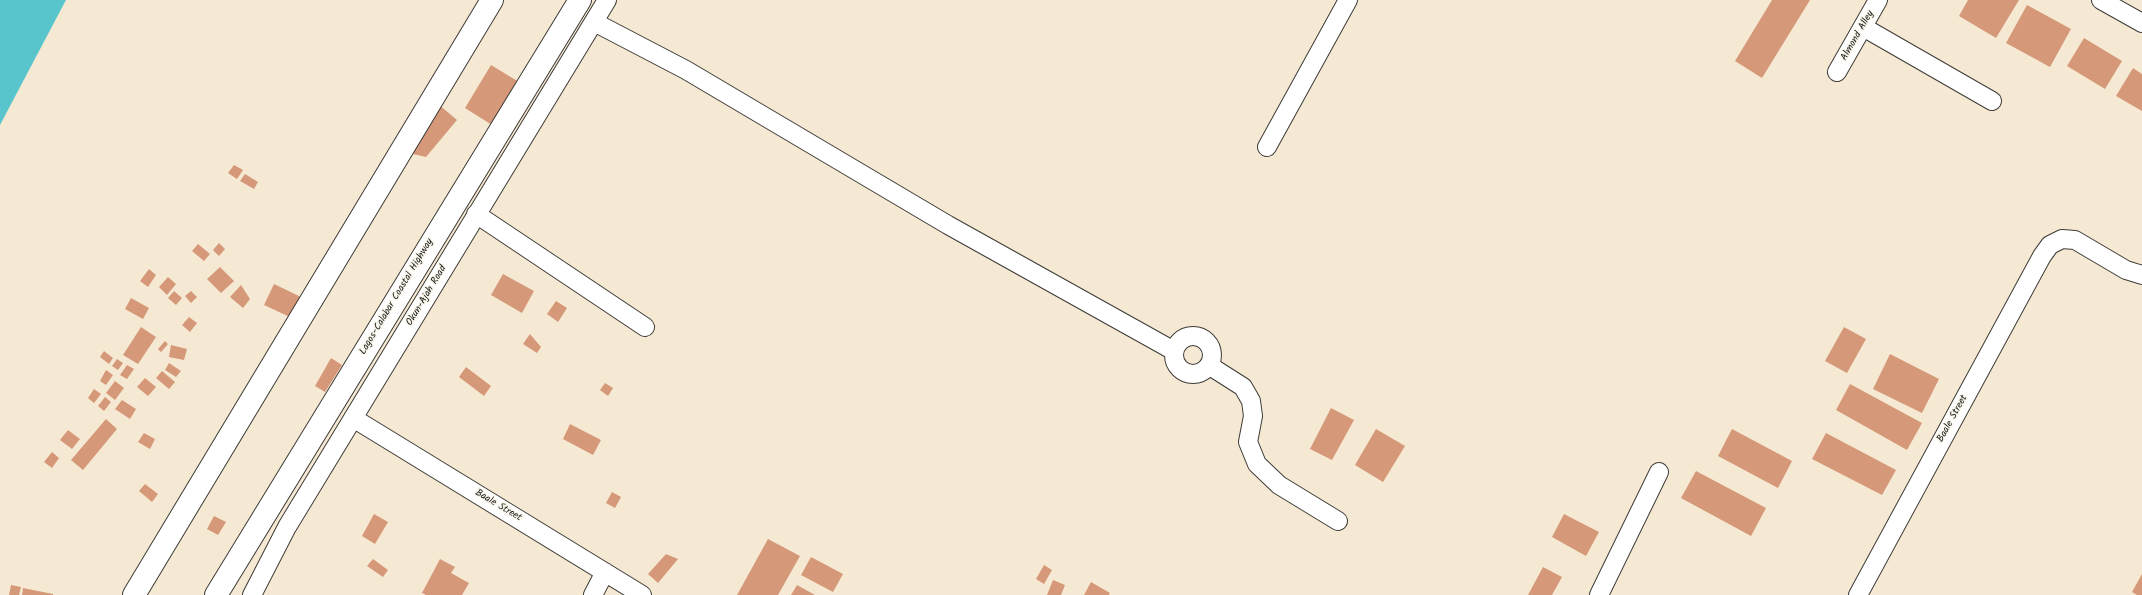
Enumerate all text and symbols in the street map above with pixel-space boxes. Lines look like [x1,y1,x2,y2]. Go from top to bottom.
street label: Almond Alley [1839,9,1877,63]
street label: Lagos-Calabar Coastal Highway [358,237,436,357]
street label: Okun-Ajah Road [404,264,450,328]
street label: Baale Street [1935,393,1971,445]
street label: Baale Street [473,487,523,525]

